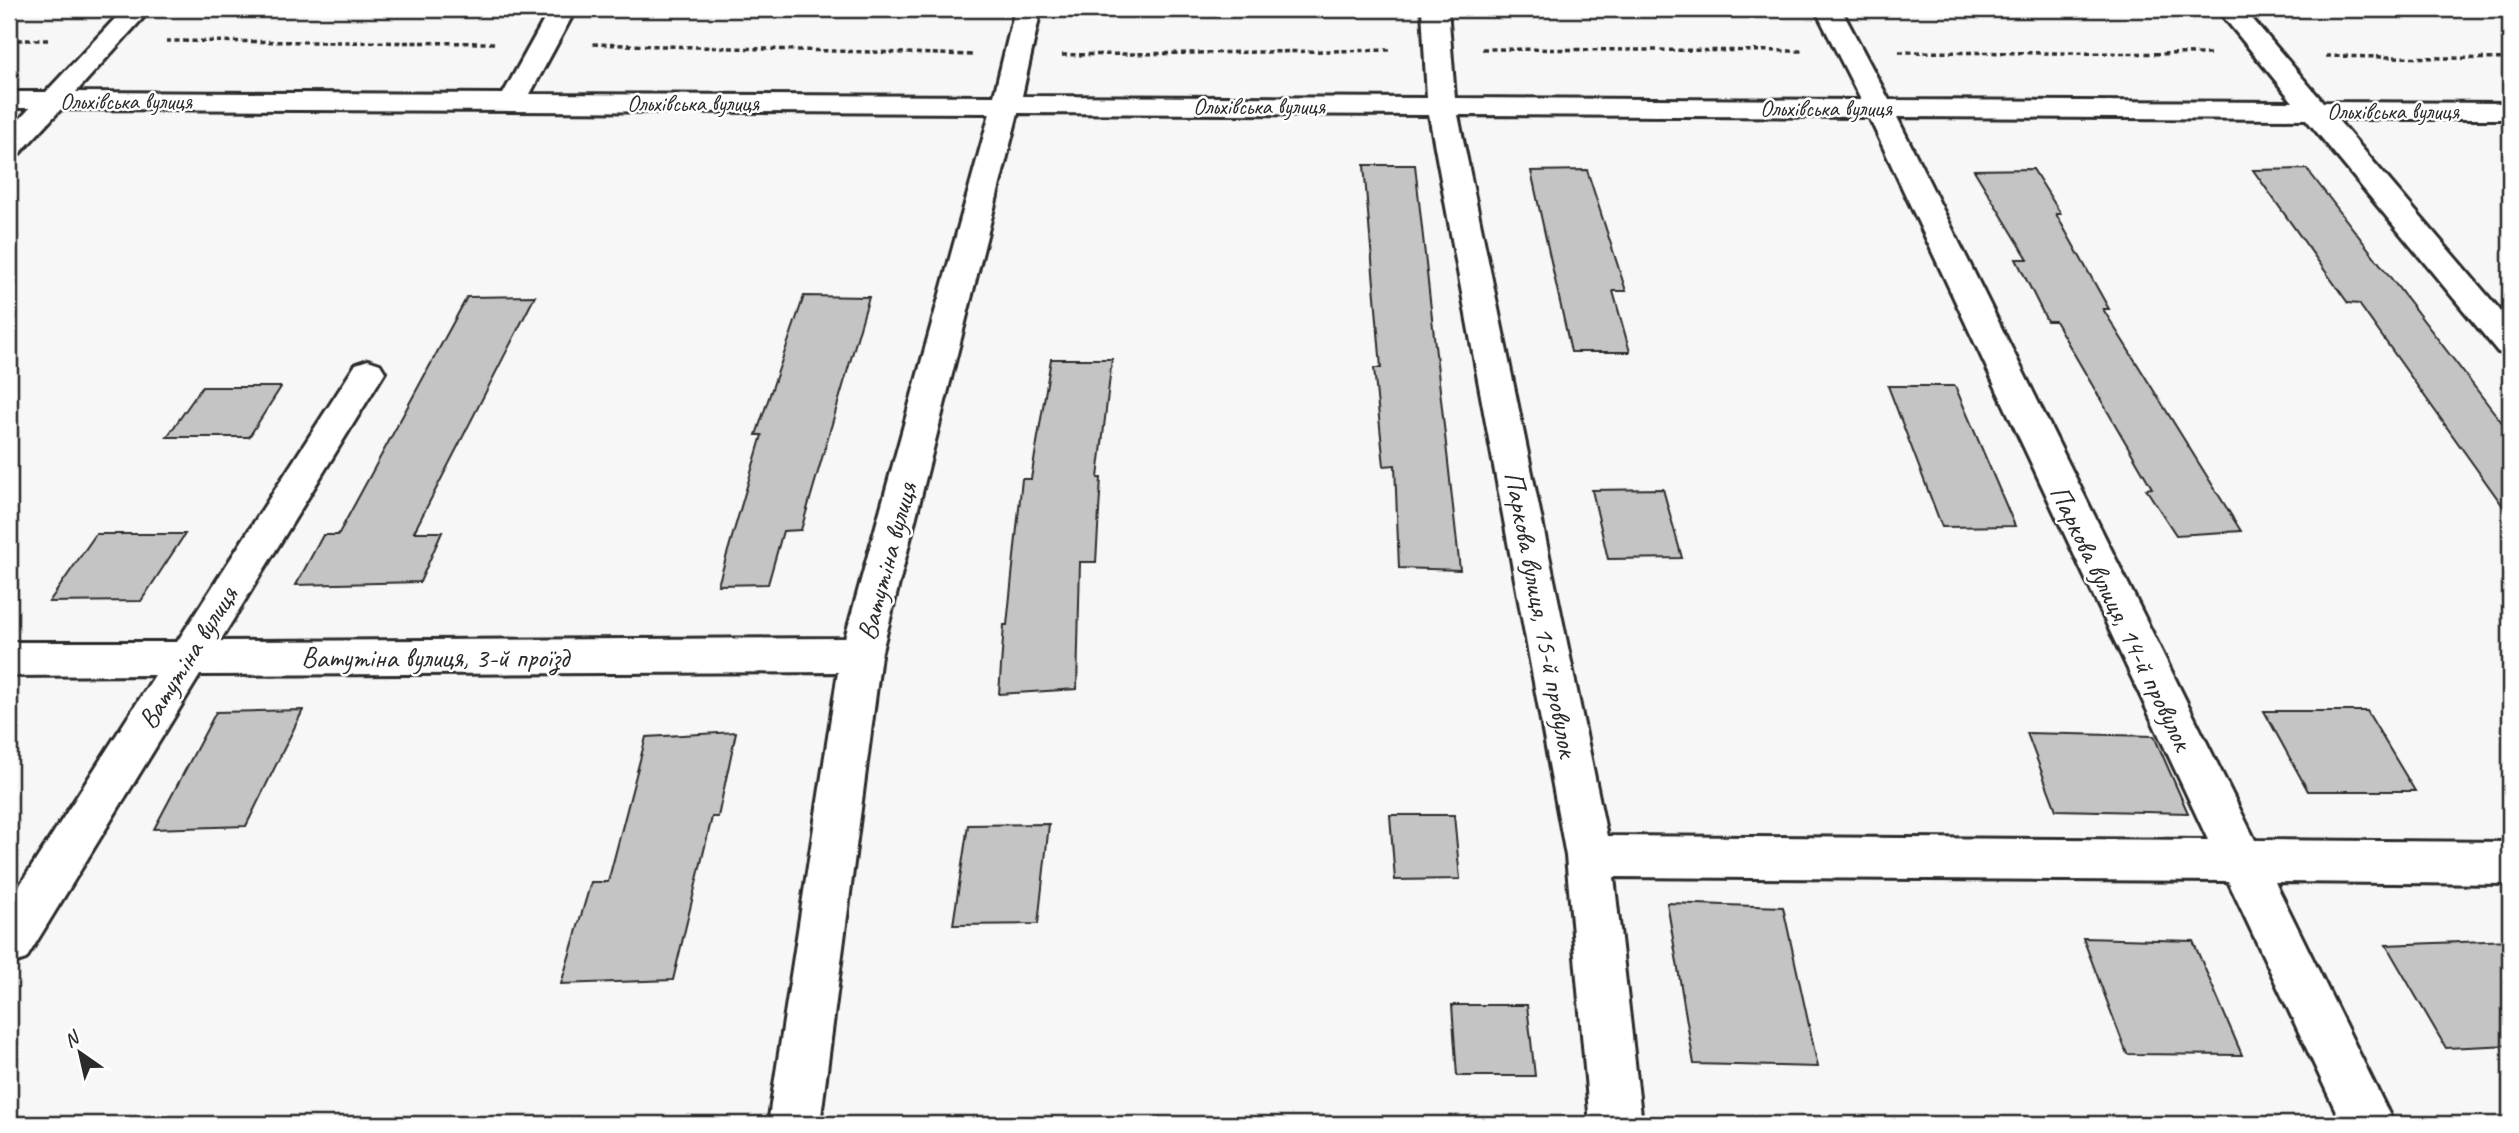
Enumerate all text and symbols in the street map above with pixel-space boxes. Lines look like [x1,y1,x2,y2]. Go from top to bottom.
street label: Ольхівська вулиця [60,87,194,116]
street label: Ольхівська вулиця [627,89,761,118]
street label: Ольхівська вулиця [1193,92,1327,121]
street label: Ольхівська вулиця [1760,94,1894,123]
street label: Ольхівська вулиця [2327,97,2461,126]
street label: Паркова вулиця, 15-й провулок [1497,468,1587,763]
street label: Ватутіна вулиця [849,478,925,644]
street label: Паркова вулиця, 14-й провулок [2042,479,2202,758]
street label: Ватутіна вулиця [130,579,246,735]
street label: Ватутіна вулиця, 3-й проїзд [301,640,572,676]
north arrow [46,1018,116,1088]
text: N [59,1025,85,1053]

